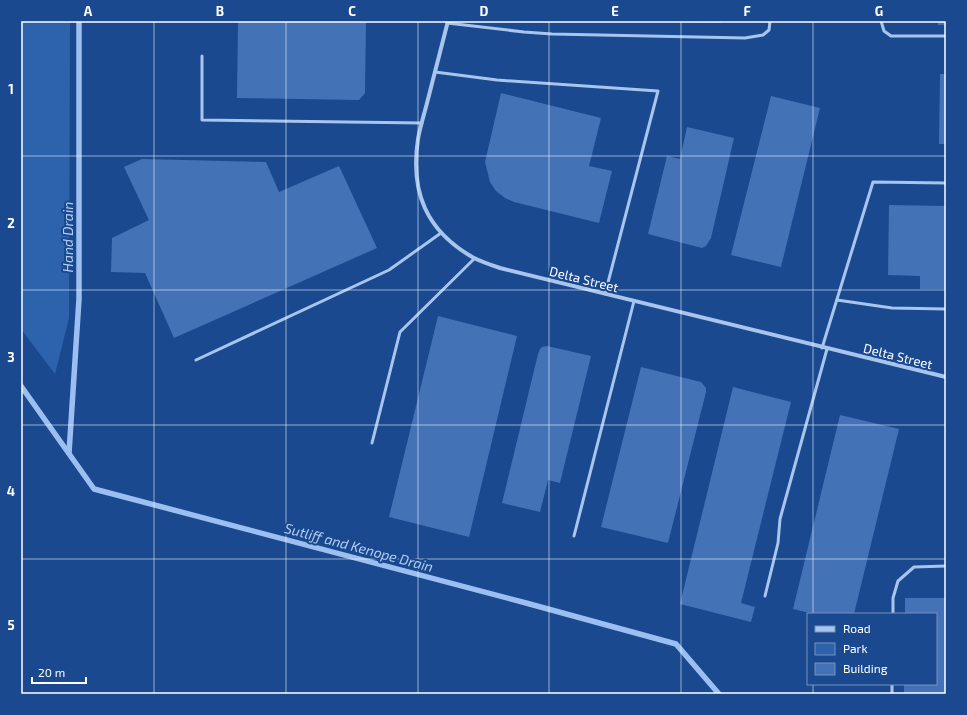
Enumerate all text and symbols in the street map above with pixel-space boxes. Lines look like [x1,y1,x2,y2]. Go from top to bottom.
text: A [84,3,93,19]
text: B [216,3,224,19]
text: C [348,3,356,19]
text: D [480,3,489,19]
text: E [611,3,619,19]
text: F [743,3,751,19]
text: G [875,3,883,19]
text: 1 [8,81,14,97]
water label: Hand Drain [59,202,76,272]
text: 2 [7,215,15,231]
street label: Delta Street [548,263,620,295]
street label: Delta Street [862,340,934,372]
text: 3 [7,349,15,365]
text: 4 [7,483,15,499]
water label: Sutliff and Kenope Drain [283,519,435,575]
legend [807,613,937,685]
text: 5 [7,617,15,633]
text: Road [843,621,871,635]
text: Park [843,641,868,655]
scale bar [32,659,86,685]
text: Building [843,661,888,675]
text: 20 m [38,665,65,679]

